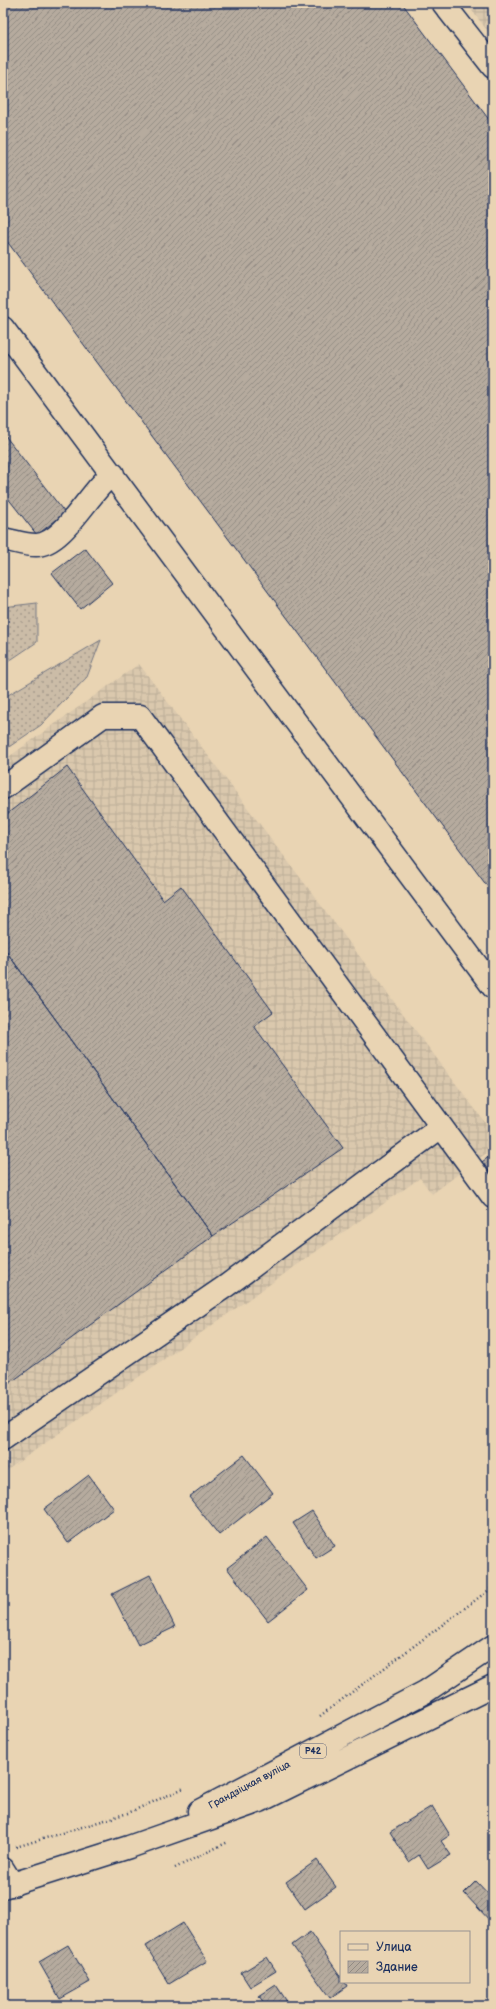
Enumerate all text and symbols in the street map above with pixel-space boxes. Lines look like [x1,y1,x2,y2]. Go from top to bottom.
road number: Р42 [300,1744,326,1758]
street label: Грандзіцкая вуліца [206,1758,293,1812]
legend [340,1931,470,1983]
text: Улица [376,1940,412,1955]
text: Здание [376,1960,418,1975]

